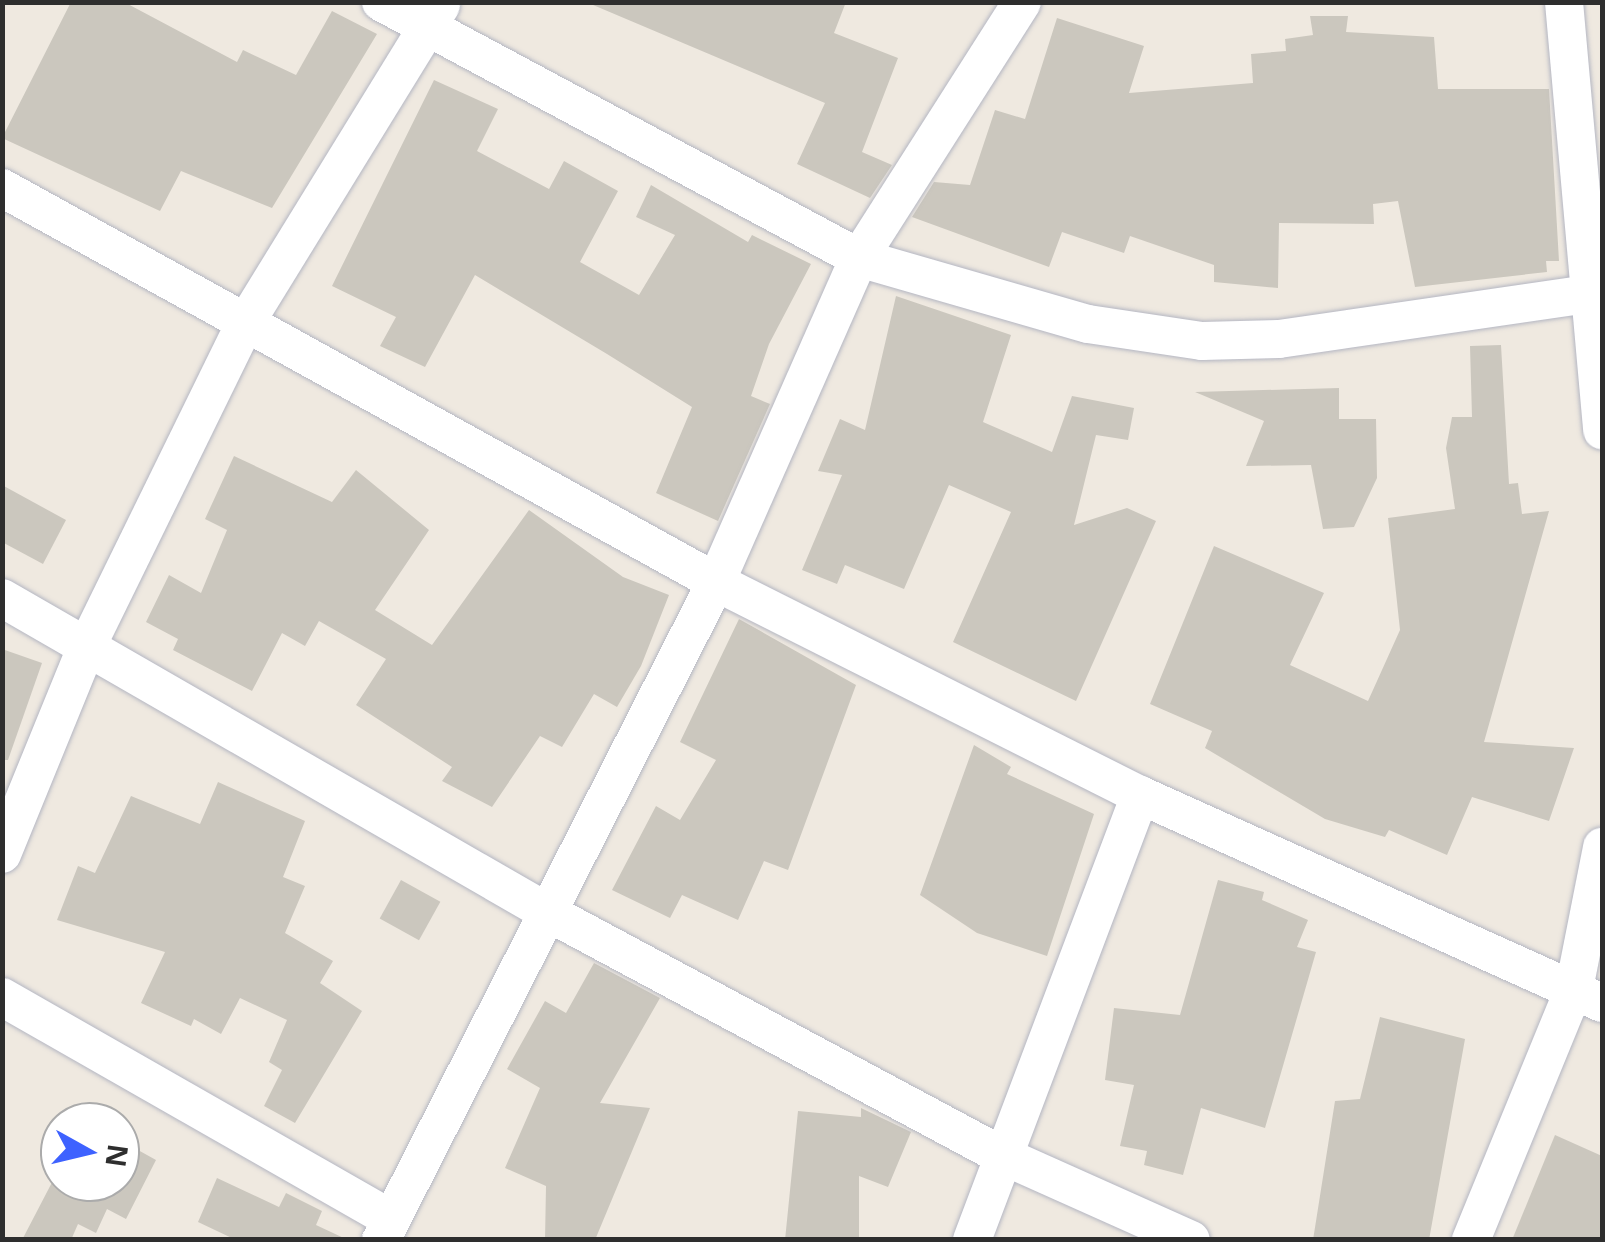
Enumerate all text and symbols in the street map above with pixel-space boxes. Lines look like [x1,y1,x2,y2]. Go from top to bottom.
north arrow [40,1102,140,1202]
text: N [97,1142,138,1170]

